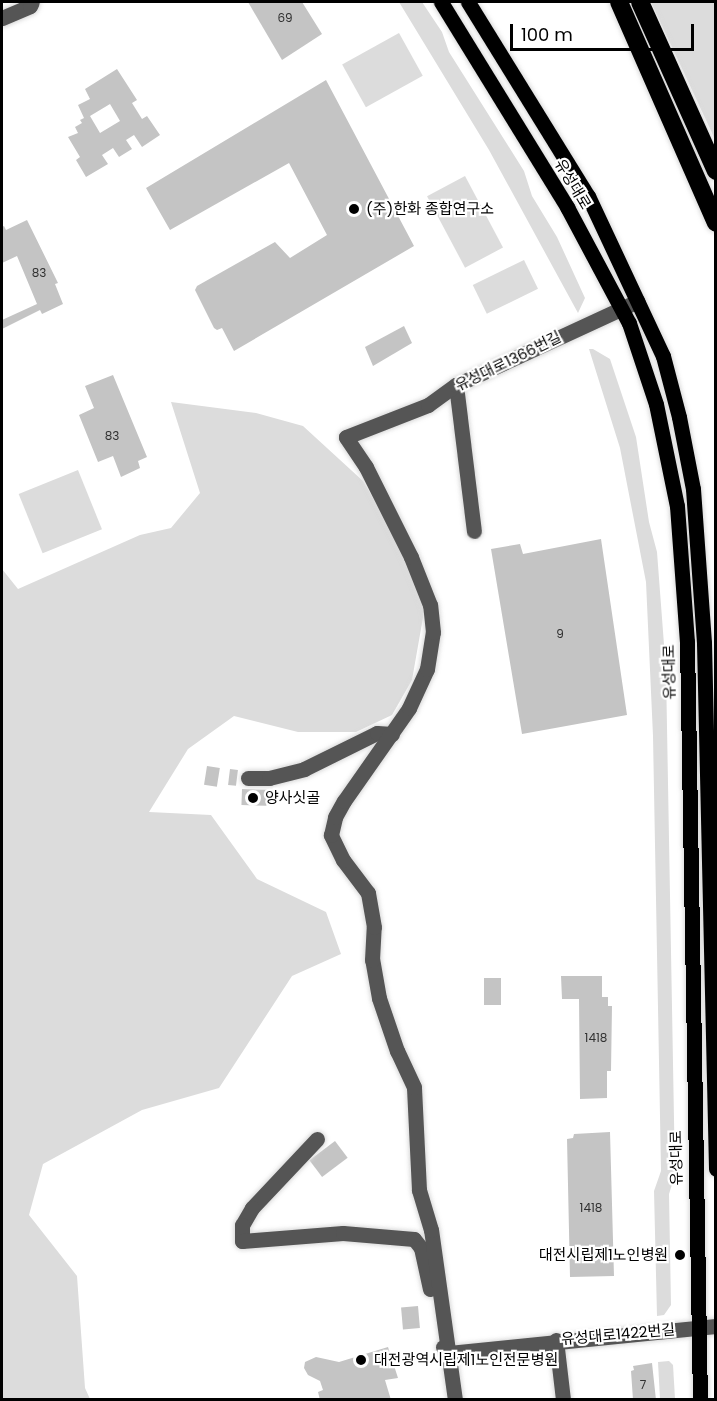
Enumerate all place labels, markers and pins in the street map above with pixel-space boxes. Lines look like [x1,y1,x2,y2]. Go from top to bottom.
place label: (주)한화 종합연구소 [366,200,494,218]
marker: (주)한화 종합연구소 [347,202,361,216]
place label: 양사싯골 [265,789,320,807]
marker: 양사싯골 [246,791,260,805]
place label: 대전시립제1노인병원 [539,1246,668,1264]
marker: 대전시립제1노인병원 [673,1248,687,1262]
marker: 대전광역시립제1노인전문병원 [352,1351,370,1369]
place label: 대전광역시립제1노인전문병원 [374,1351,558,1369]

